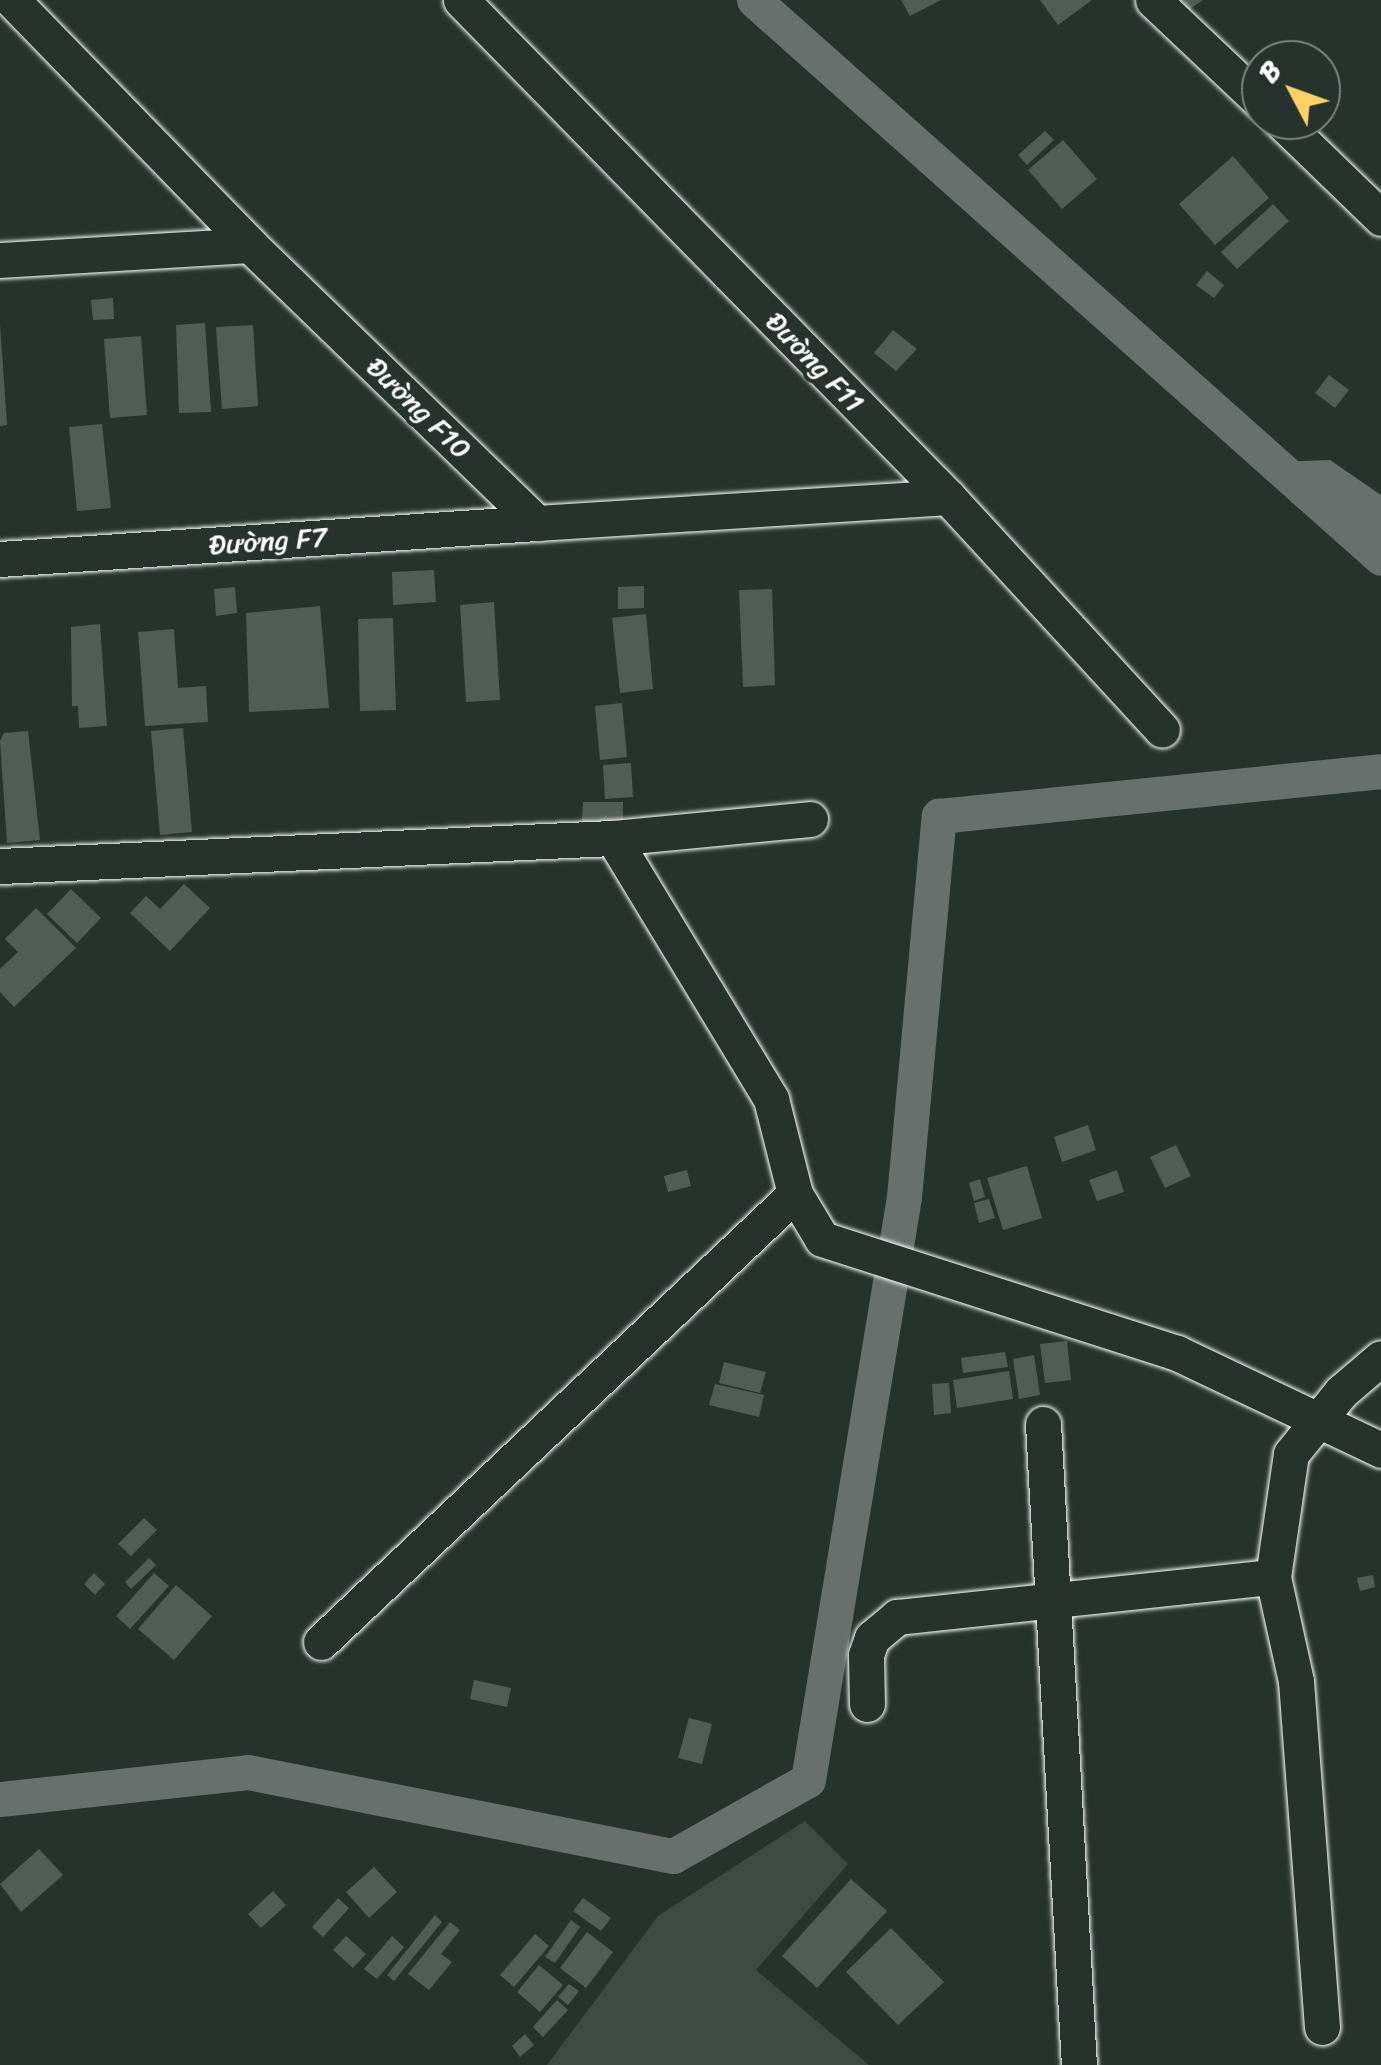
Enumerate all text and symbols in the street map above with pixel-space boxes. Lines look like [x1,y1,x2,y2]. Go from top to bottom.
north arrow [1241,40,1341,140]
text: B [1245,49,1294,94]
street label: Đường F11 [759,305,871,419]
street label: Đường F10 [360,350,478,466]
street label: Đường F7 [208,520,328,562]

